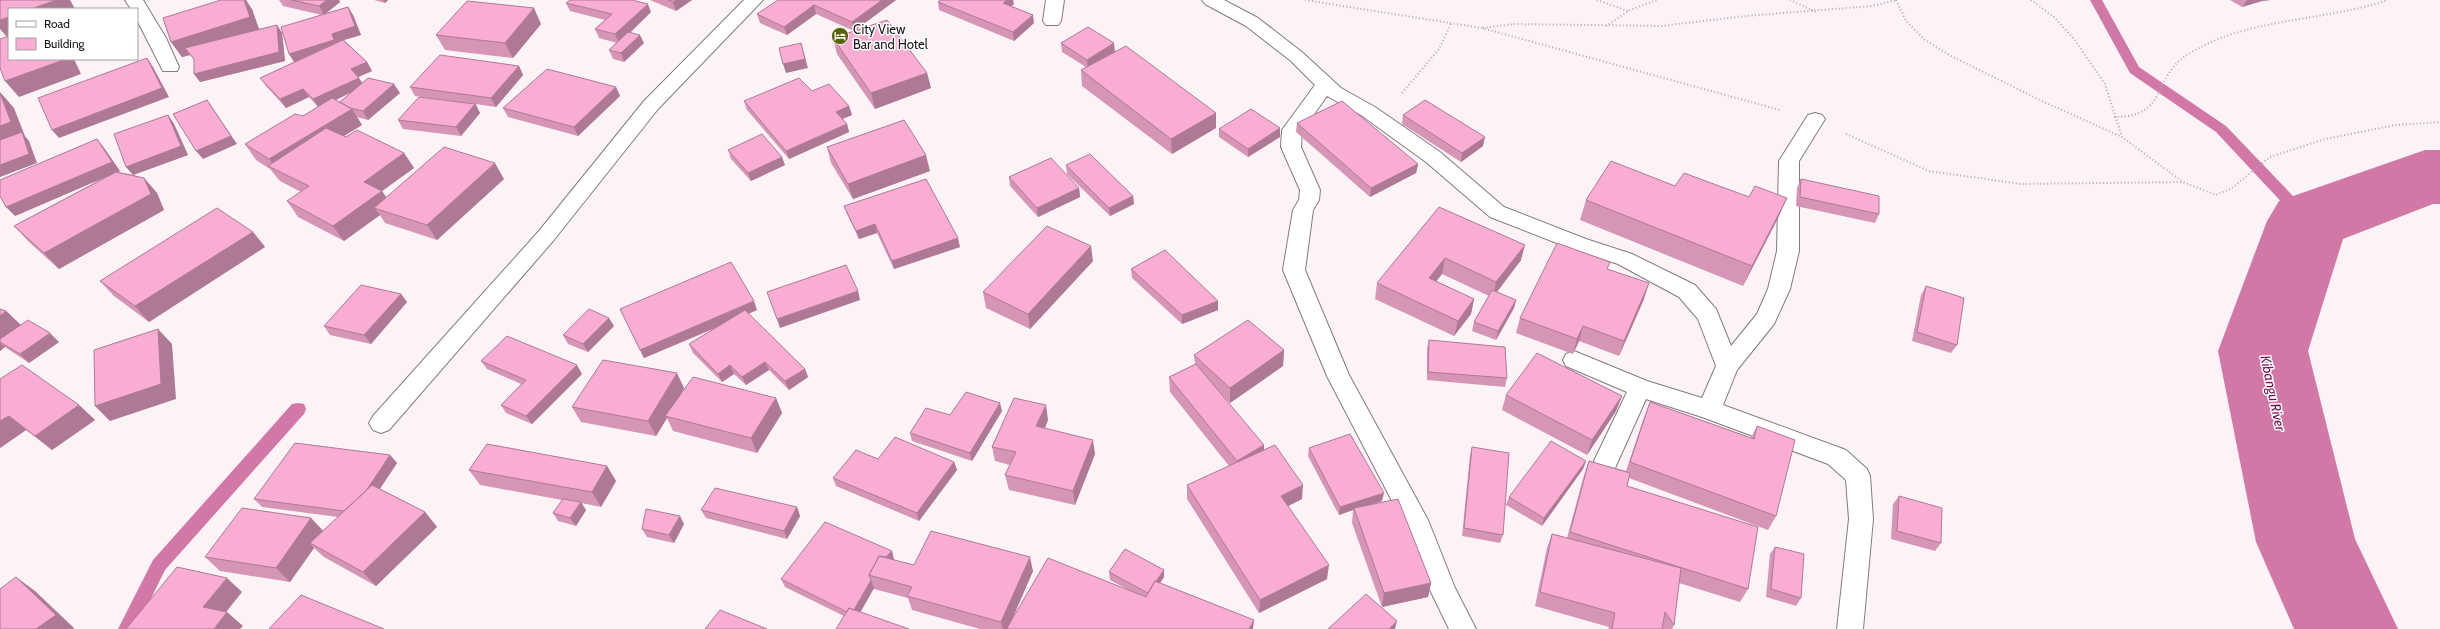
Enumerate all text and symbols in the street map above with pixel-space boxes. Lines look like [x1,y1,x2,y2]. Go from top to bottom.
legend [8,8,138,60]
text: Road [44,16,70,31]
place label: City View Bar and Hotel [853,21,928,52]
hotel icon: City View Bar and Hotel [830,26,850,46]
text: Building [44,36,86,51]
water label: Kibangu River [2256,354,2290,433]

